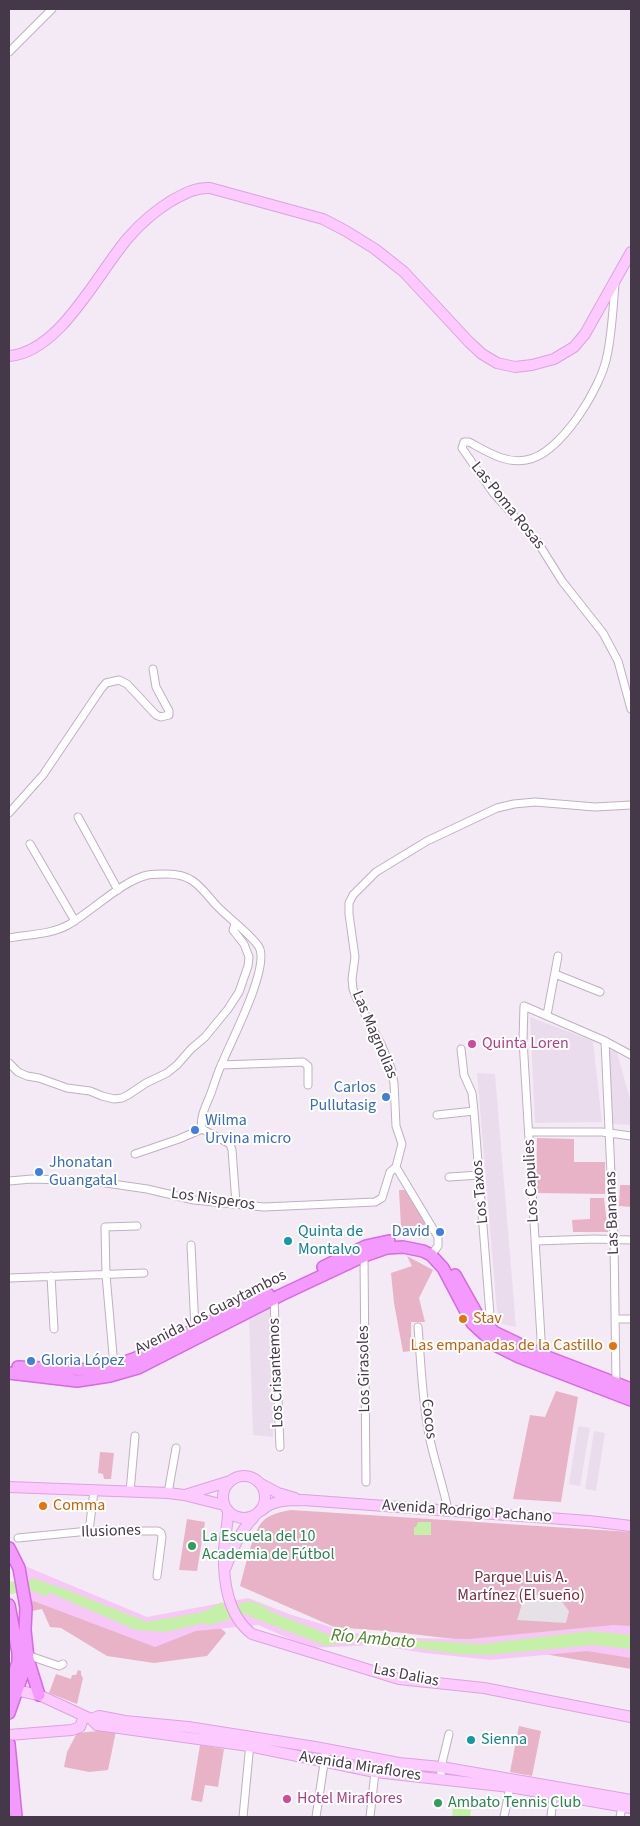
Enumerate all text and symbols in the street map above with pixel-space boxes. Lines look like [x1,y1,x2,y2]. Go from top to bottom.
street label: Las Poma Rosas [466,459,548,553]
street label: Las Magnolias [347,988,401,1082]
place label: Quinta Loren [482,1034,569,1054]
marker: Quinta Loren [466,1038,478,1050]
place label: Carlos Pullutasig [310,1078,376,1116]
marker: Carlos Pullutasig [380,1091,392,1103]
place label: Wilma Urvina micro [205,1111,291,1149]
marker: Wilma Urvina micro [189,1124,201,1136]
street label: Los Capulies [520,1139,544,1223]
place label: Jhonatan Guangatal [49,1153,117,1191]
street label: Los Taxos [469,1159,493,1225]
marker: Jhonatan Guangatal [33,1166,45,1178]
street label: Las Bananas [602,1171,624,1255]
street label: Los Nisperos [170,1185,256,1215]
place label: Quinta de Montalvo [298,1222,363,1260]
place label: David [392,1222,430,1242]
marker: David [434,1226,446,1238]
marker: Quinta de Montalvo [282,1235,294,1247]
street label: Avenida Los Guaytambos [132,1266,290,1360]
place label: Stav [473,1309,502,1329]
marker: Stav [457,1313,469,1325]
street label: Los Crisantemos [265,1318,289,1428]
street label: Los Girasoles [355,1325,375,1413]
place label: Las empanadas de la Castillo [411,1336,603,1356]
marker: Las empanadas de la Castillo [607,1340,619,1352]
place label: Gloria López [41,1351,124,1371]
marker: Gloria López [25,1355,37,1367]
street label: Cocos [416,1398,440,1440]
place label: Comma [53,1496,105,1516]
street label: Avenida Rodrigo Pachano [381,1496,553,1528]
marker: Comma [37,1500,49,1512]
street label: Ilusiones [81,1521,141,1543]
place label: La Escuela del 10 Academia de Fútbol [202,1527,335,1565]
marker: La Escuela del 10 Academia de Fútbol [186,1540,198,1552]
park label: Parque Luis A. Martínez (El sueño) [457,1568,585,1606]
water label: Río Ambato [330,1626,416,1654]
street label: Las Dalias [372,1660,440,1692]
place label: Sienna [481,1730,527,1750]
marker: Sienna [465,1734,477,1746]
street label: Avenida Miraflores [298,1748,422,1786]
place label: Hotel Miraflores [297,1789,402,1809]
marker: Hotel Miraflores [281,1793,293,1805]
place label: Ambato Tennis Club [448,1793,581,1813]
marker: Ambato Tennis Club [432,1797,444,1809]

